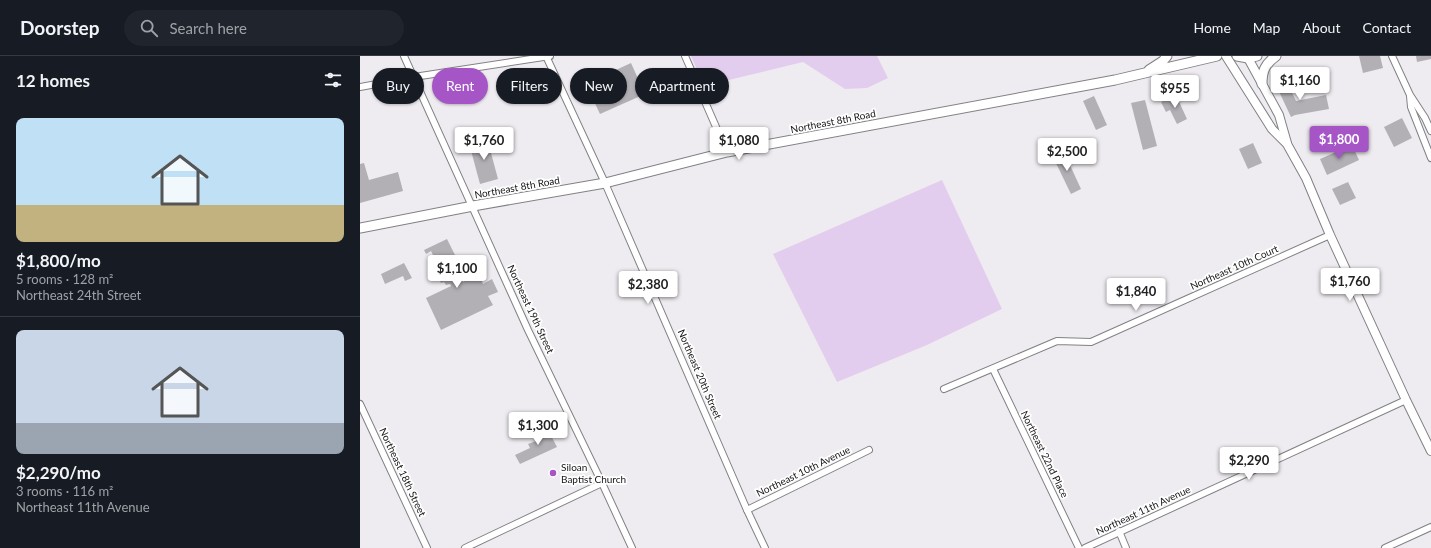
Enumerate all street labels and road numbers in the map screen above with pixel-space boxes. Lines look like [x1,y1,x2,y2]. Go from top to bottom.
street label: Northeast 8th Road [789,107,877,135]
street label: Northeast 8th Road [473,174,561,200]
street label: Northeast 10th Court [1188,242,1280,292]
street label: Northeast 19th Street [505,263,557,356]
street label: Northeast 20th Street [676,327,725,421]
street label: Northeast 22nd Place [1019,409,1071,499]
street label: Northeast 18th Street [377,426,429,519]
street label: Northeast 10th Avenue [754,443,852,499]
street label: Northeast 11th Avenue [1094,483,1192,537]

